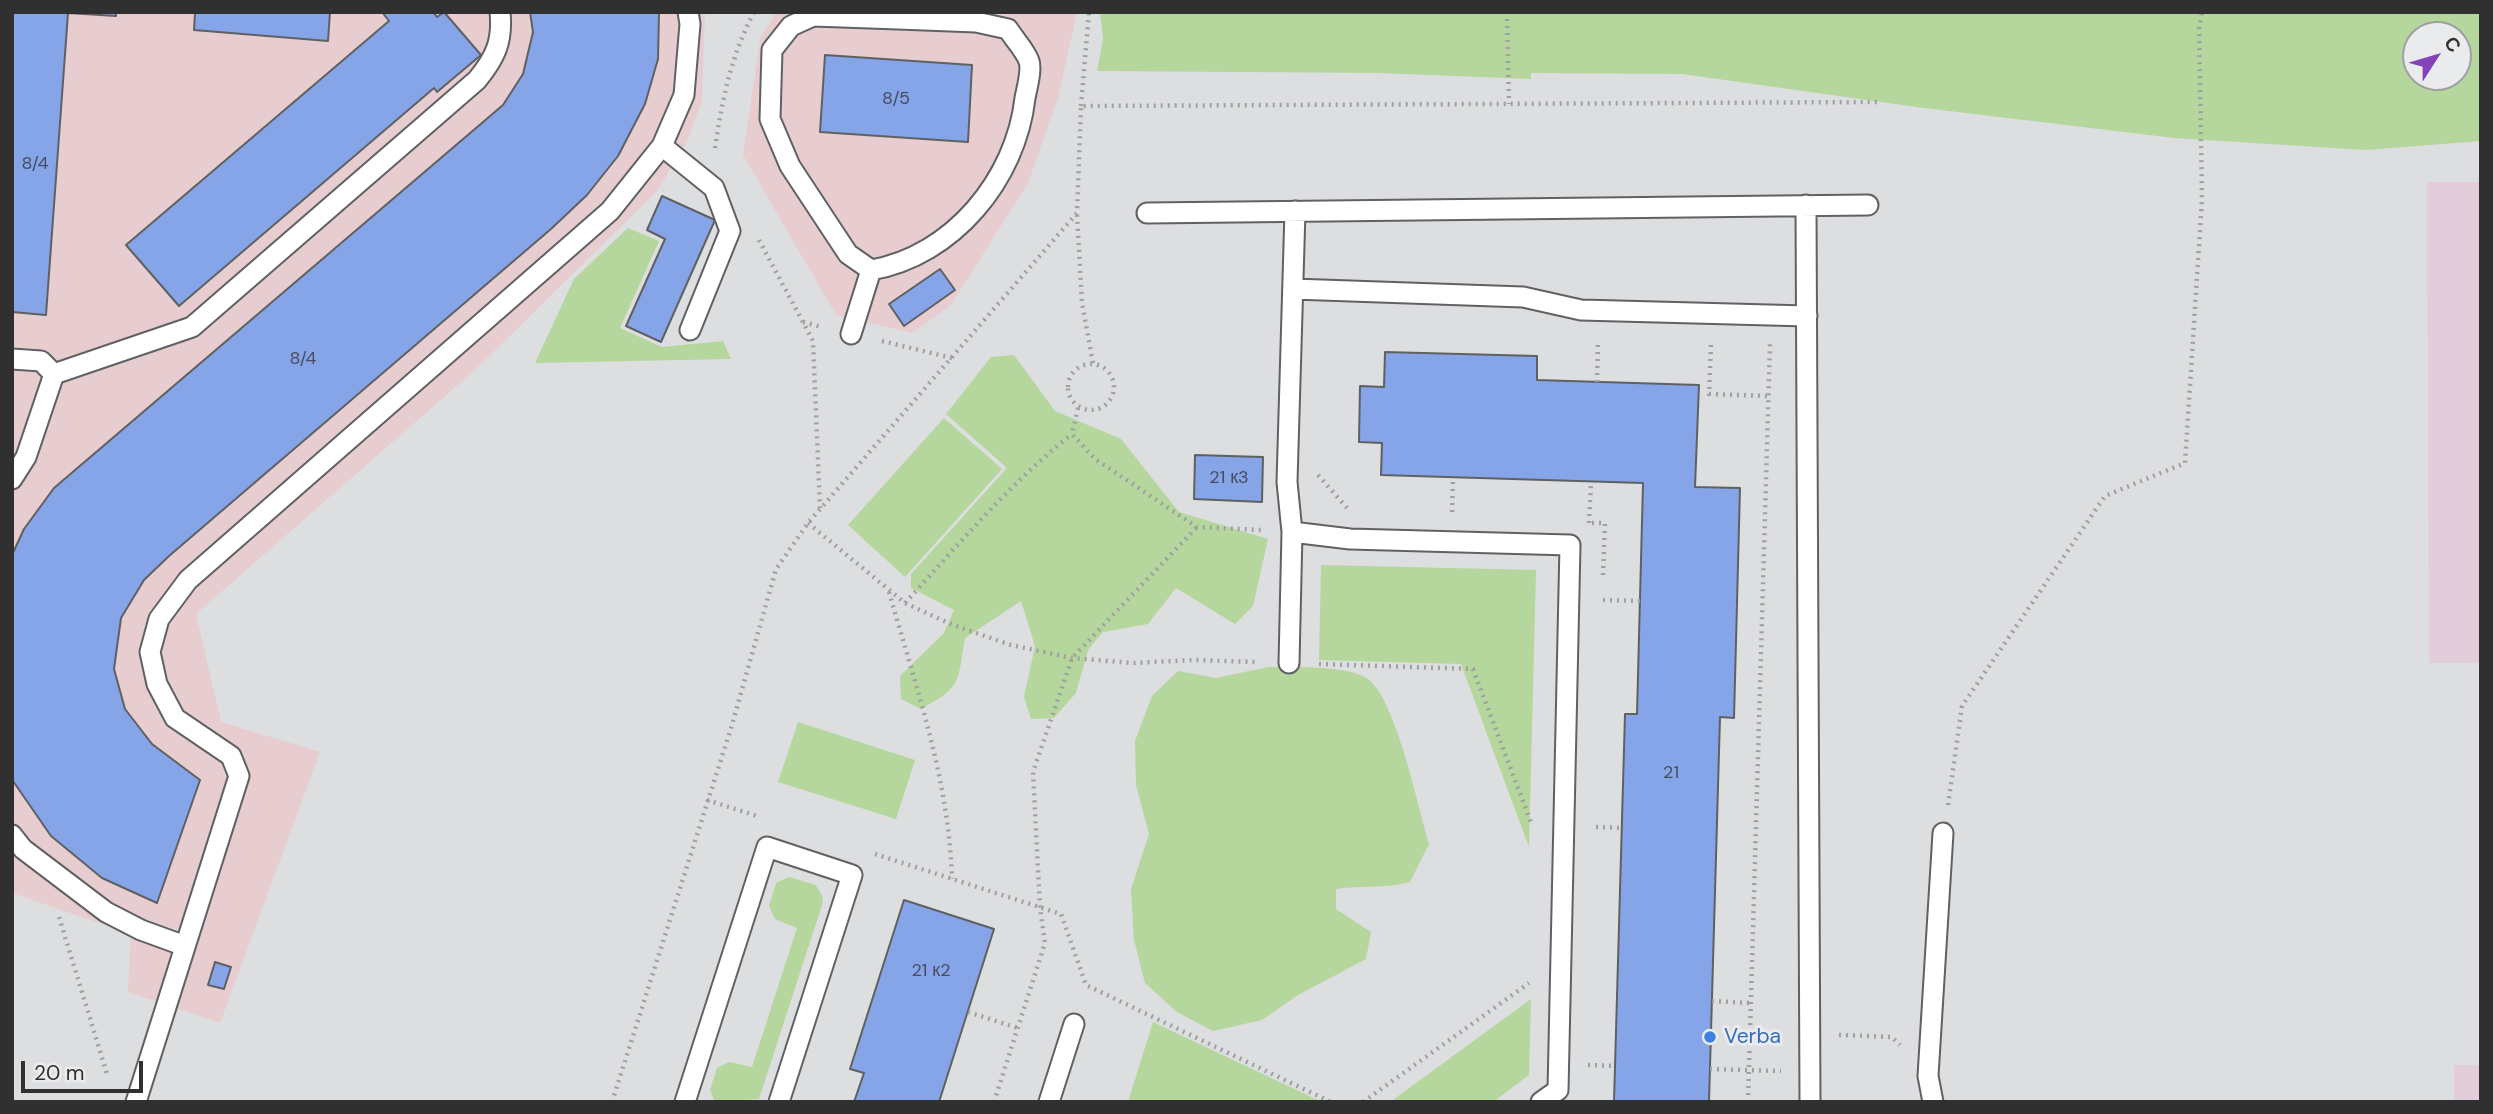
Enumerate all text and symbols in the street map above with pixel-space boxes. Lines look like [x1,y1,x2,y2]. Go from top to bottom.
north arrow [2402,21,2472,91]
text: С [2438,31,2467,57]
house number: 8/5 [882,88,910,110]
house number: 8/4 [21,153,49,175]
house number: 8/4 [289,348,317,370]
house number: 21 к3 [1209,467,1249,489]
house number: 21 [1663,762,1679,784]
house number: 21 к2 [911,960,951,982]
place label: Verba [1724,1024,1781,1050]
marker: Verba [1702,1029,1718,1045]
scale bar [24,1048,147,1092]
text: 20 m [34,1059,85,1087]

